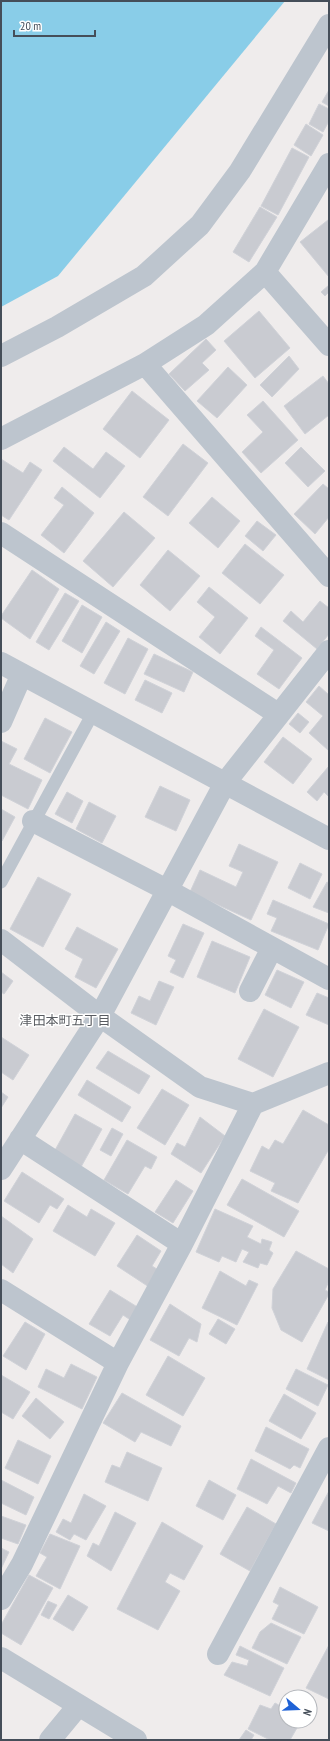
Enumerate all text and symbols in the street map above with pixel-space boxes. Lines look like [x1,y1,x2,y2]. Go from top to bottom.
scale bar [14,12,95,38]
text: 20 m [20,18,41,33]
district label: 津田本町五丁目 [19,1012,111,1029]
north arrow [278,1689,318,1729]
text: N [300,1707,315,1717]

